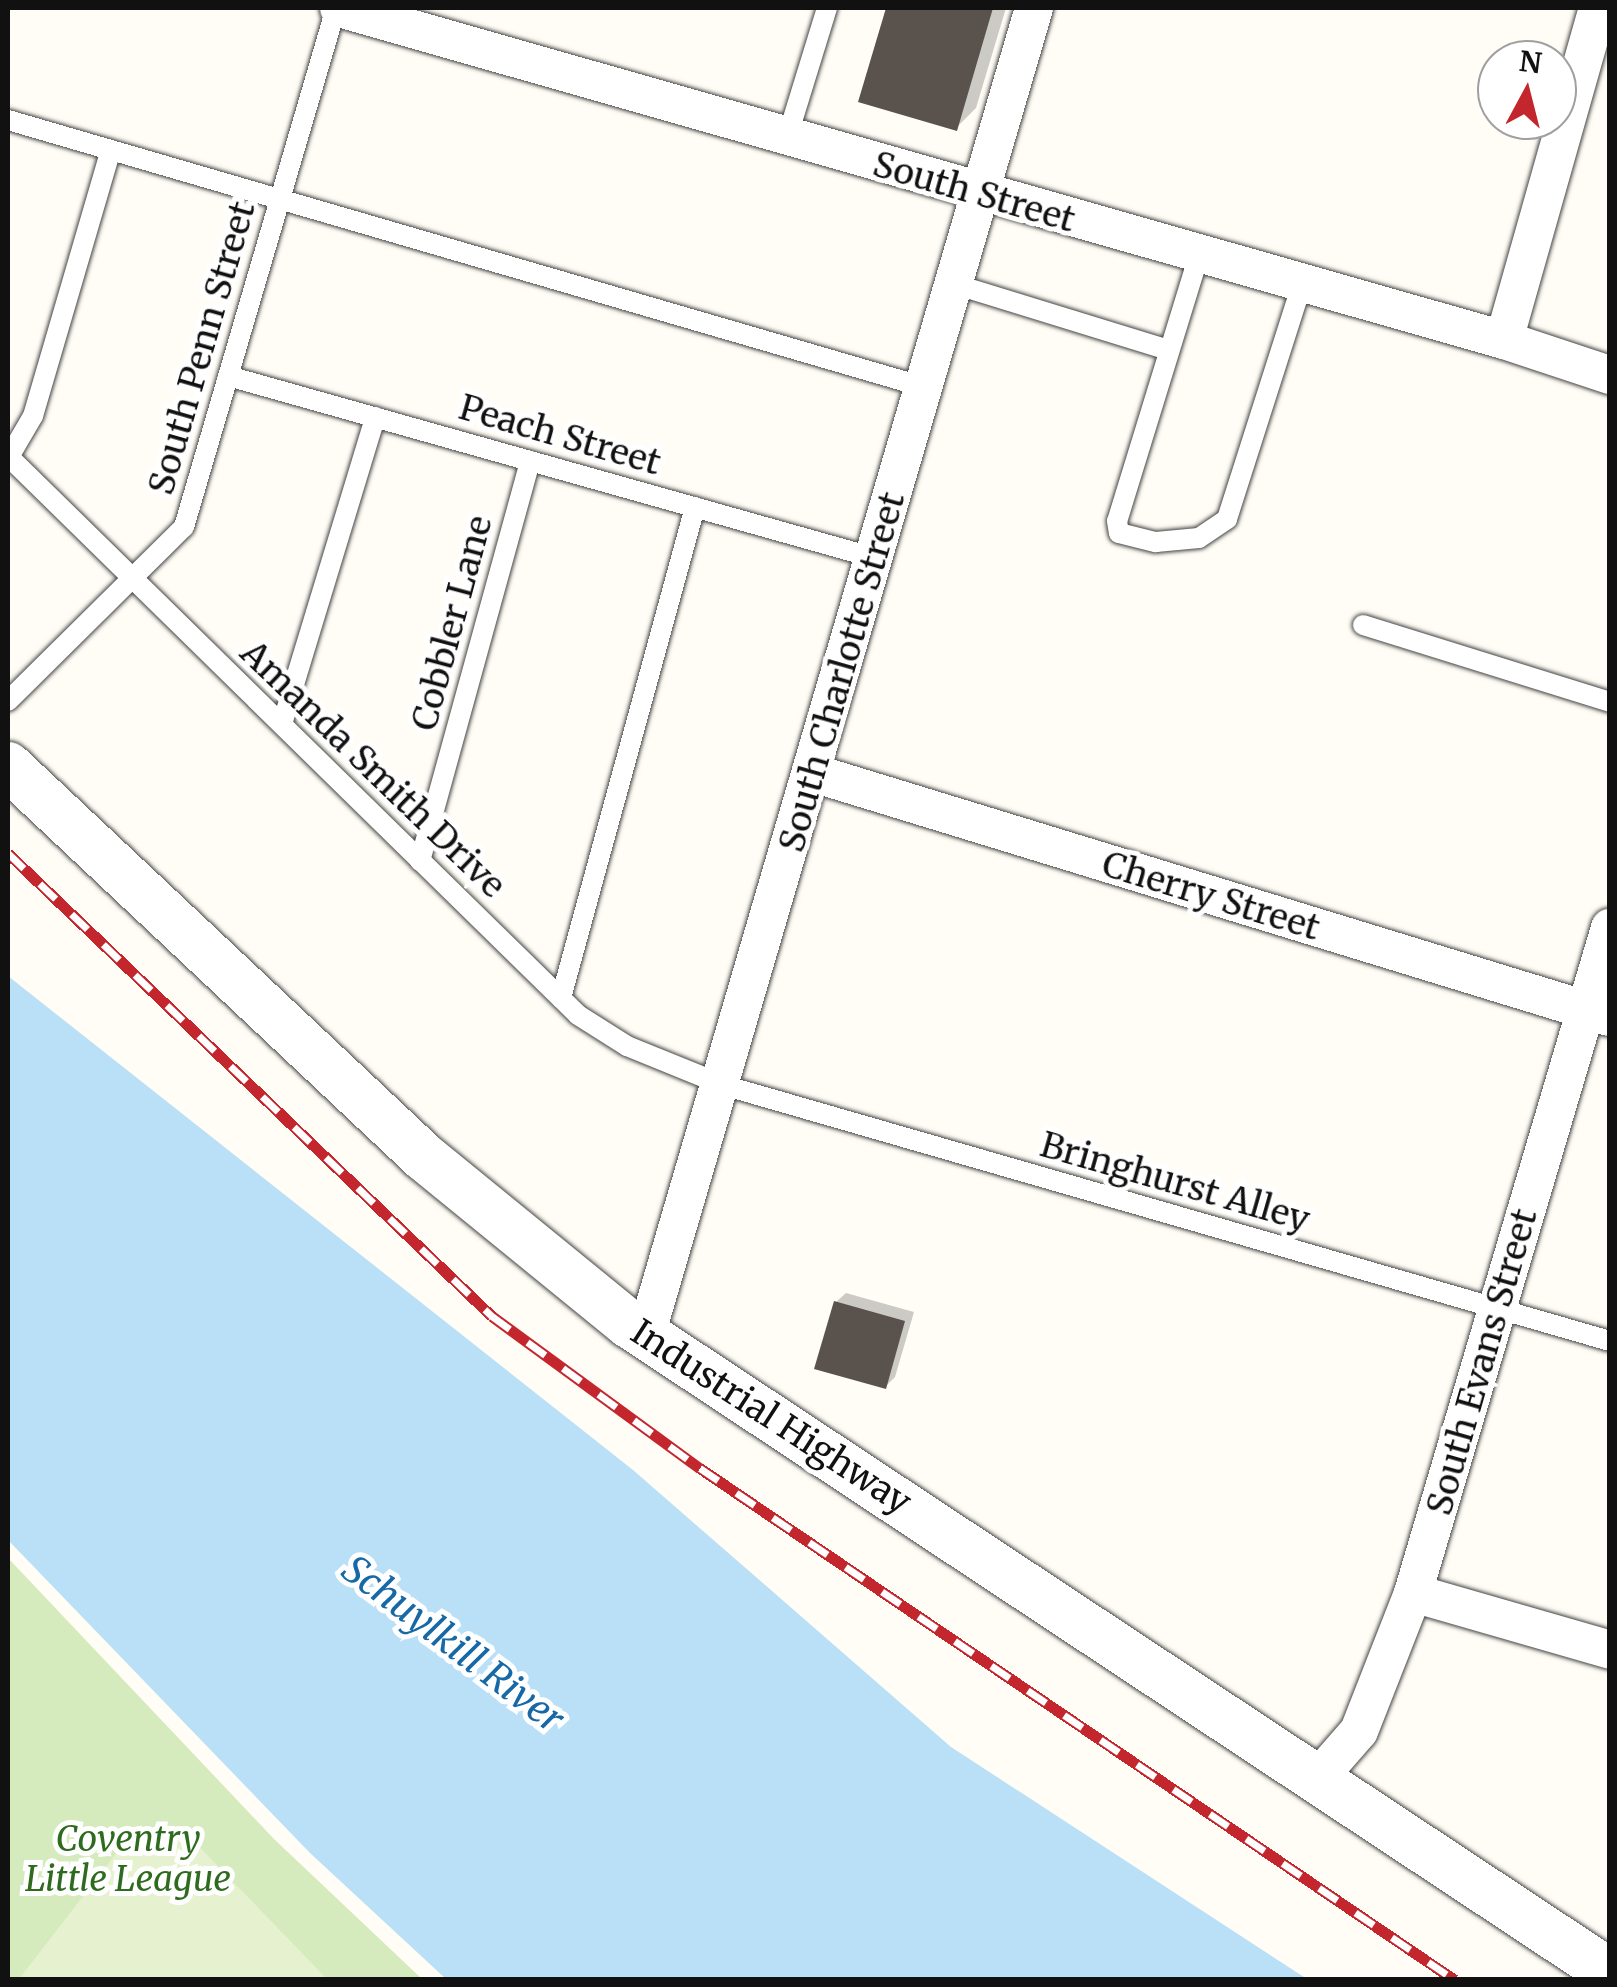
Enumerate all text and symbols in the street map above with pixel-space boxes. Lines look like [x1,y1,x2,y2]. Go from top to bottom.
north arrow [1477,40,1577,140]
text: N [1517,43,1544,81]
street label: South Street [868,143,1080,241]
street label: South Penn Street [140,197,264,499]
street label: Peach Street [454,386,666,484]
street label: South Charlotte Street [770,487,914,857]
street label: Cobbler Lane [403,511,501,735]
street label: Amanda Smith Drive [232,632,514,906]
street label: Cherry Street [1097,843,1325,949]
street label: Bringhurst Alley [1036,1123,1314,1241]
street label: South Evans Street [1418,1204,1546,1520]
street label: Industrial Highway [623,1311,919,1523]
water label: Schuylkill River [333,1546,573,1742]
park label: Coventry Little League [25,1818,231,1900]

